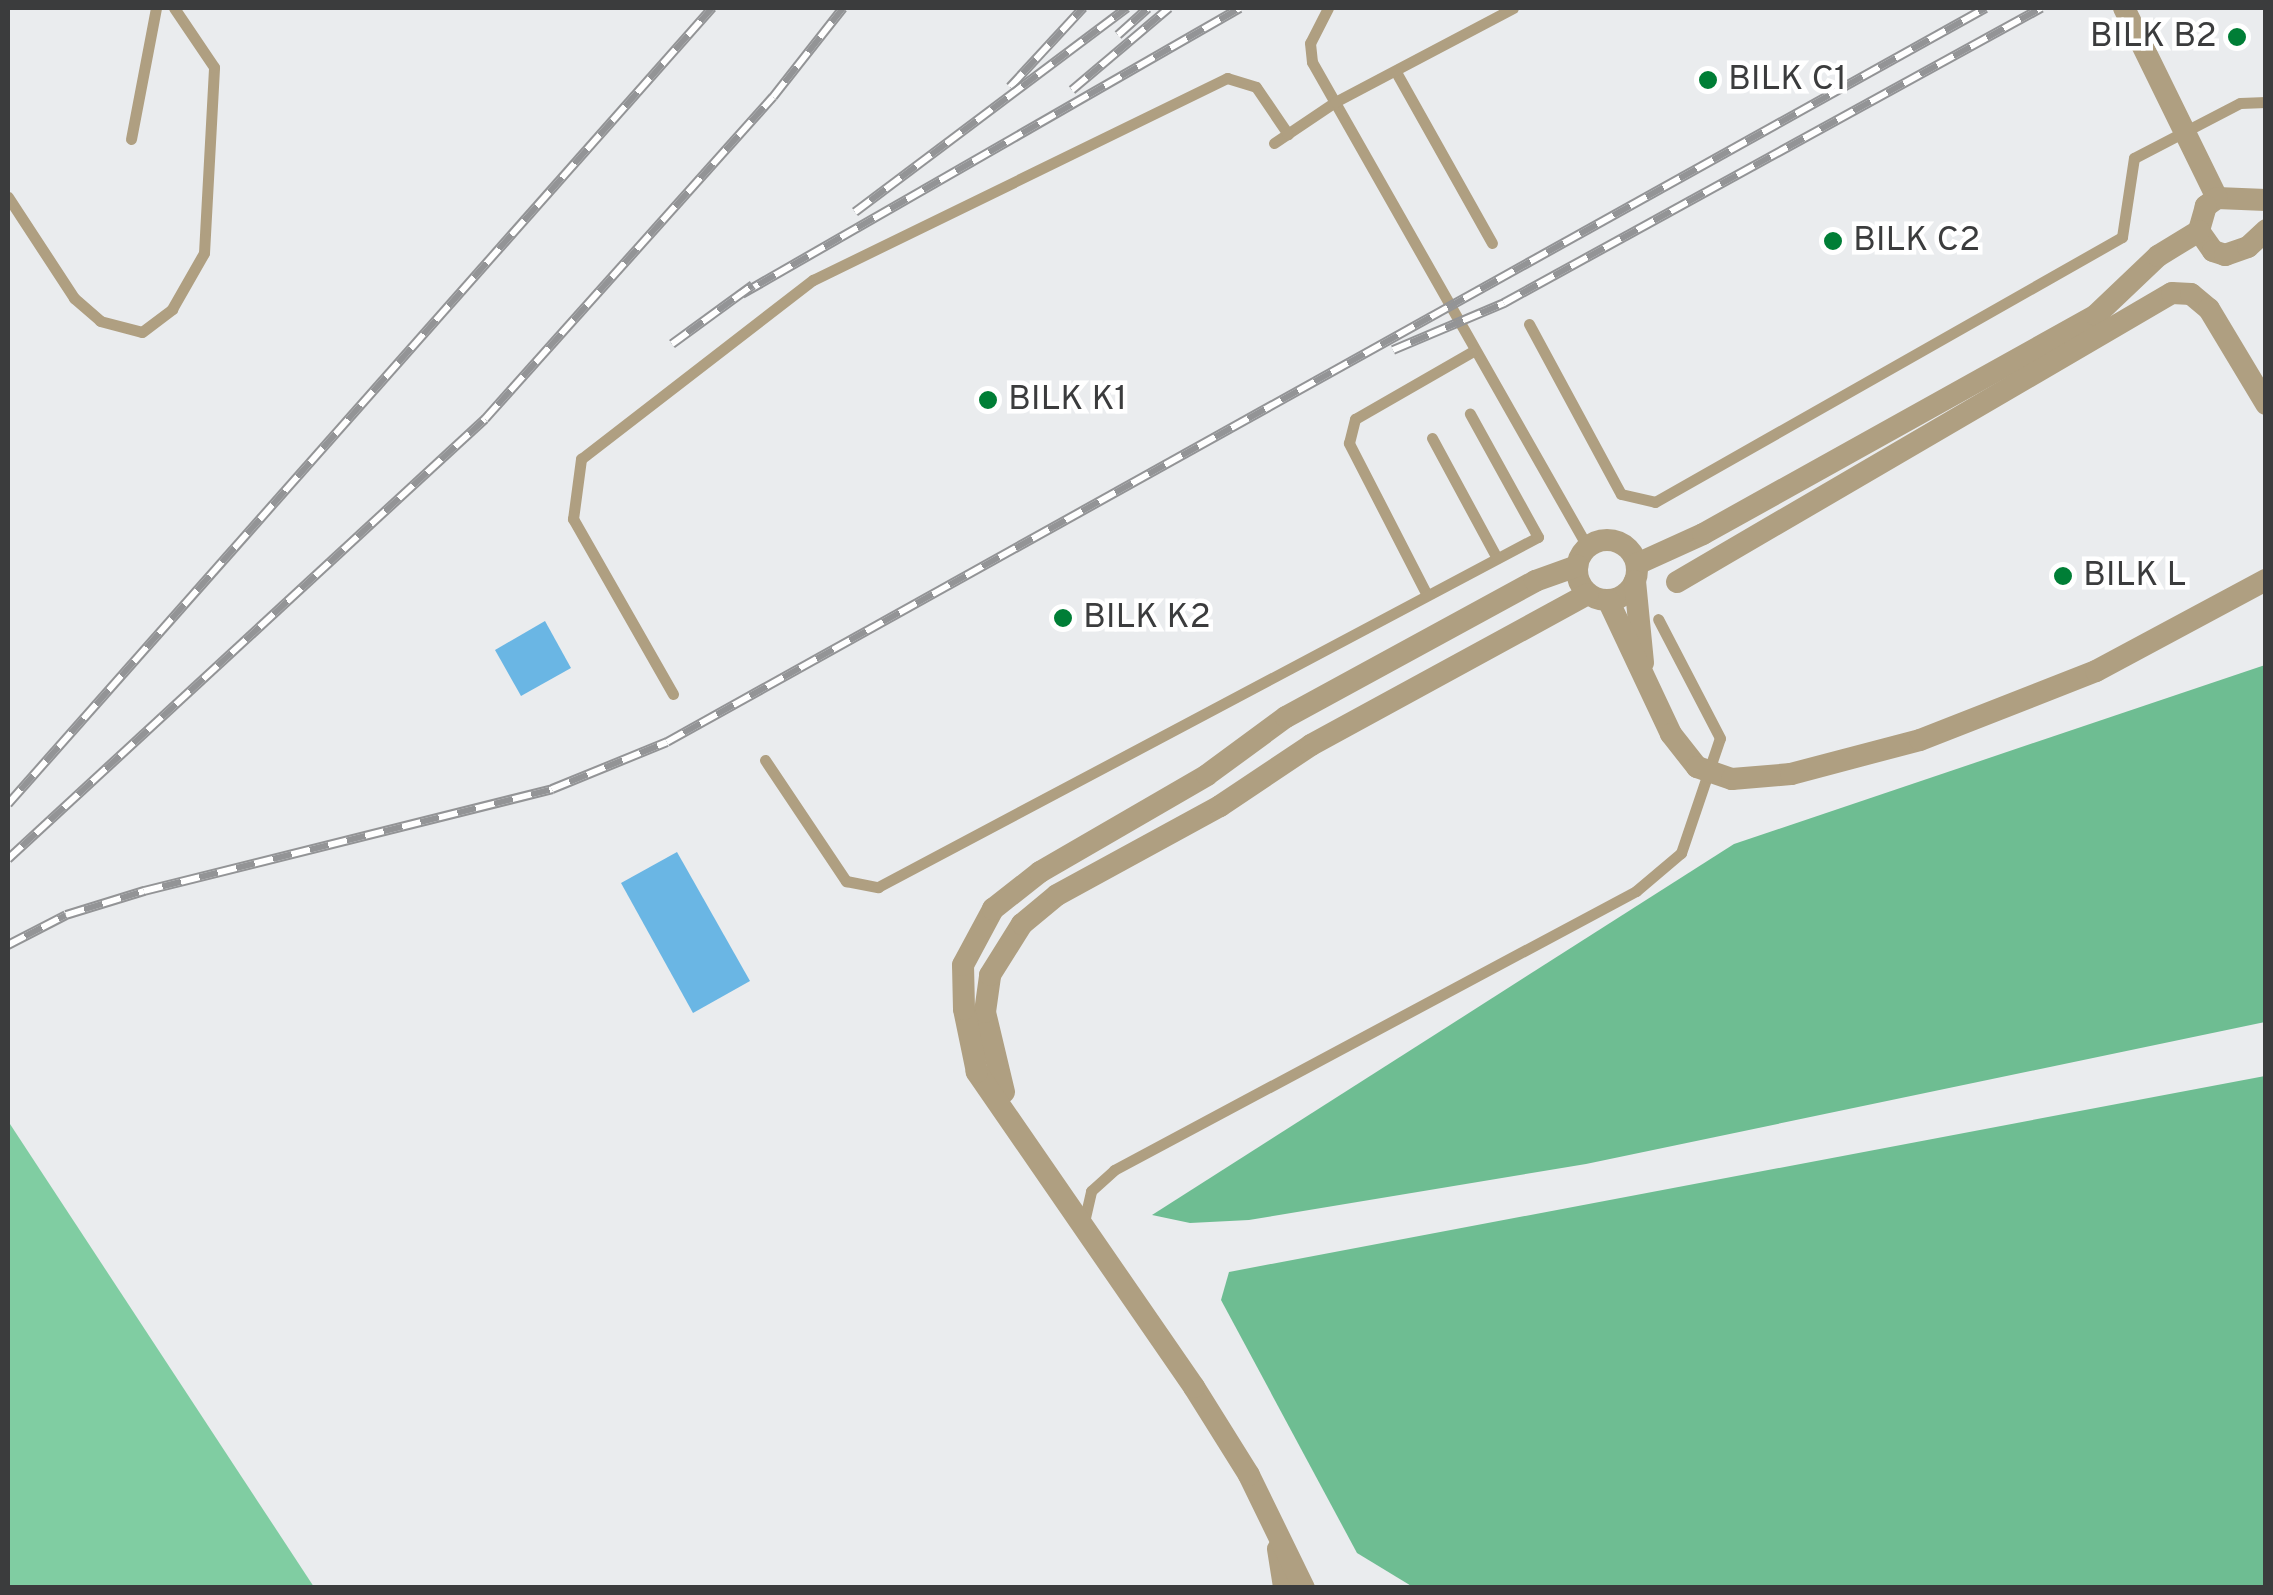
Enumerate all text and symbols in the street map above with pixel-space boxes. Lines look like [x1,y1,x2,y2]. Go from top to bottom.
place label: BILK B2 [2090,16,2217,58]
marker: BILK B2 [2226,26,2248,48]
place label: BILK C1 [1728,59,1847,101]
marker: BILK C1 [1697,69,1719,91]
place label: BILK C2 [1853,220,1981,262]
marker: BILK C2 [1822,230,1844,252]
place label: BILK K1 [1008,379,1127,421]
marker: BILK K1 [977,389,999,411]
place label: BILK L [2083,555,2186,597]
marker: BILK L [2052,565,2074,587]
place label: BILK K2 [1083,597,1211,639]
marker: BILK K2 [1052,607,1074,629]

